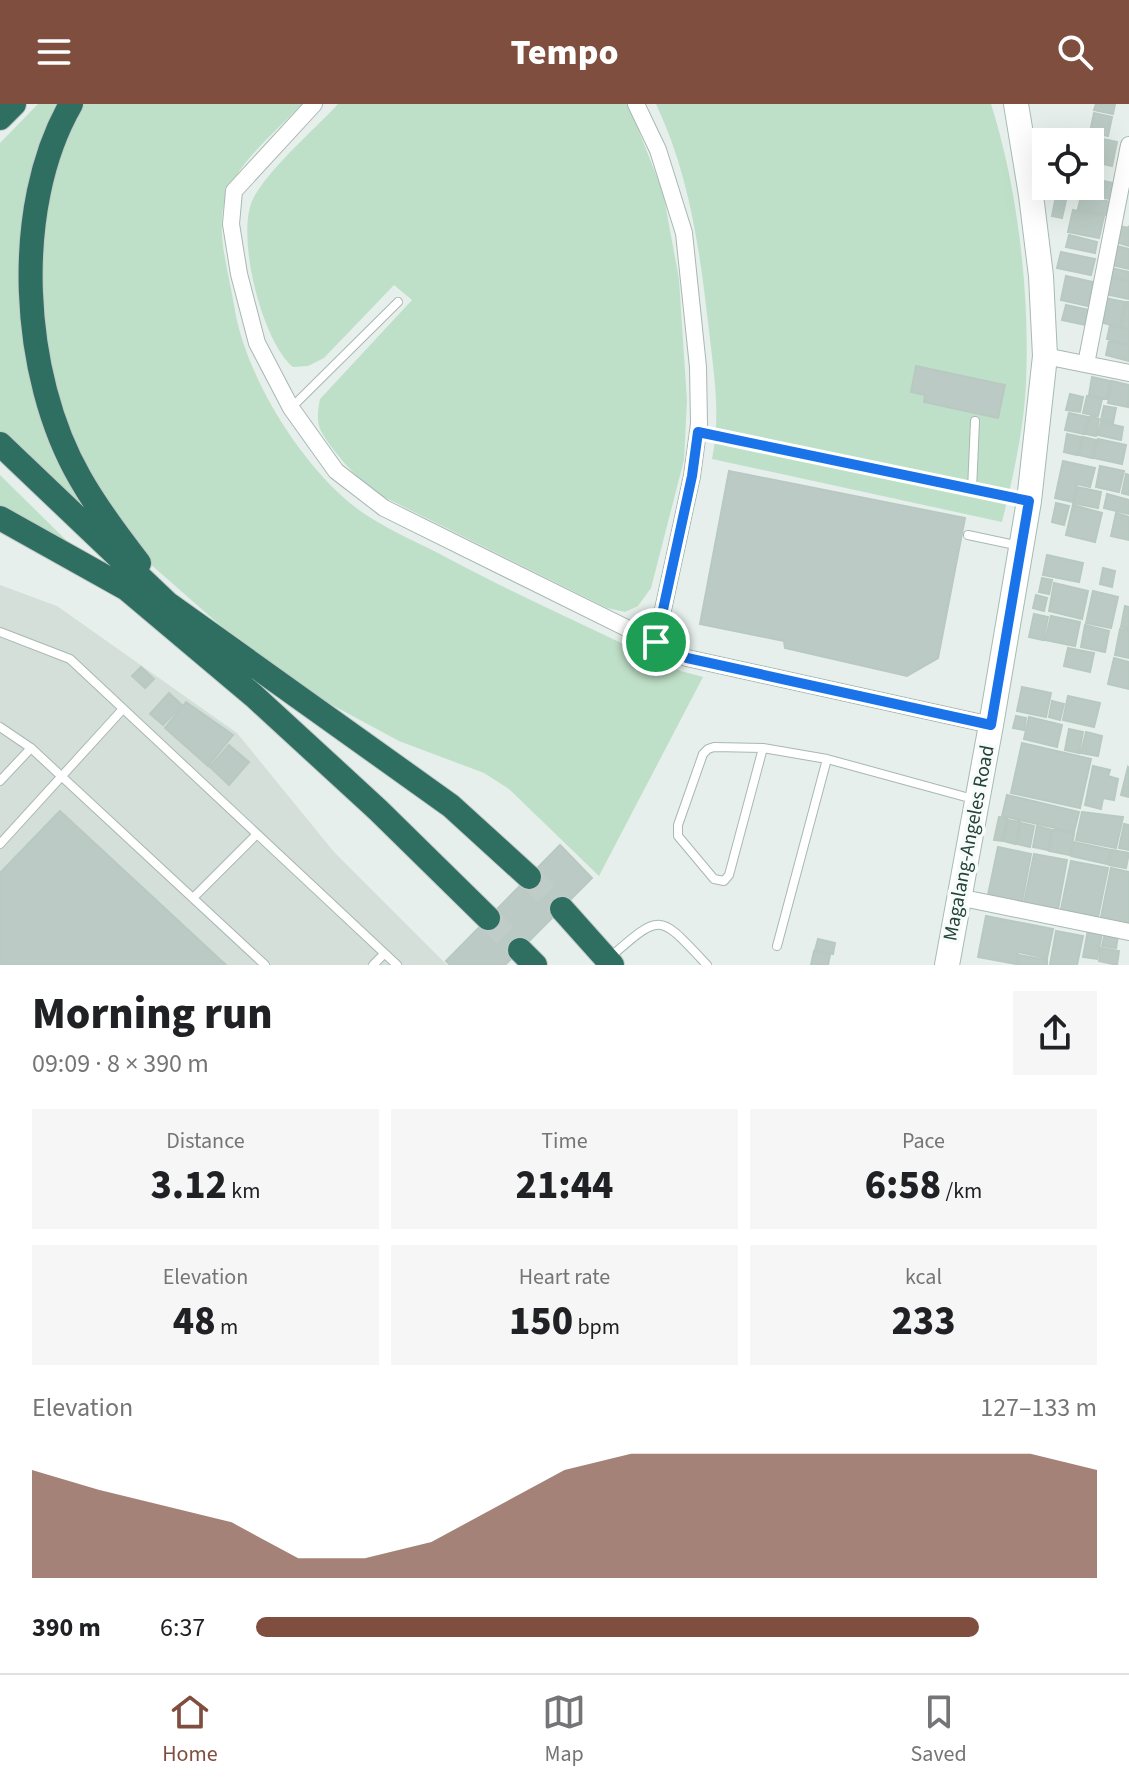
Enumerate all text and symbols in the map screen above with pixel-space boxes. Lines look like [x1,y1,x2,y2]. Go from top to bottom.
text: Tempo [510,27,619,78]
icon: menu [32,30,76,74]
icon: search [1053,30,1097,74]
map controls [1032,128,1104,200]
button: locate [1032,128,1104,200]
pin [622,608,690,676]
icon: arrive [634,620,678,664]
street label: Magalang-Angeles Road [936,743,1002,943]
text: Morning run [32,983,273,1046]
button: share [1013,991,1097,1075]
text: 09:09 · 8 × 390 m [32,1045,209,1082]
text: Distance [166,1125,245,1157]
text: Time [541,1125,588,1157]
text: Pace [902,1125,945,1157]
text: 3.12 [150,1157,227,1214]
text: 21:44 [516,1157,613,1214]
text: 6:58 [865,1157,941,1214]
text: km [227,1175,261,1207]
text: /km [941,1175,982,1207]
text: Elevation [163,1261,248,1293]
text: Heart rate [519,1261,610,1293]
text: kcal [905,1261,942,1293]
text: 48 [173,1293,216,1350]
text: 150 [509,1293,573,1350]
text: 233 [891,1293,956,1350]
text: m [216,1311,238,1343]
text: bpm [573,1311,620,1343]
text: Elevation [32,1389,133,1426]
text: 127–133 m [980,1389,1097,1426]
text: 390 m [32,1609,101,1646]
text: 6:37 [160,1609,205,1646]
tab: Home [162,1690,218,1770]
tab: Map [542,1690,586,1770]
tab: Saved [911,1690,967,1770]

